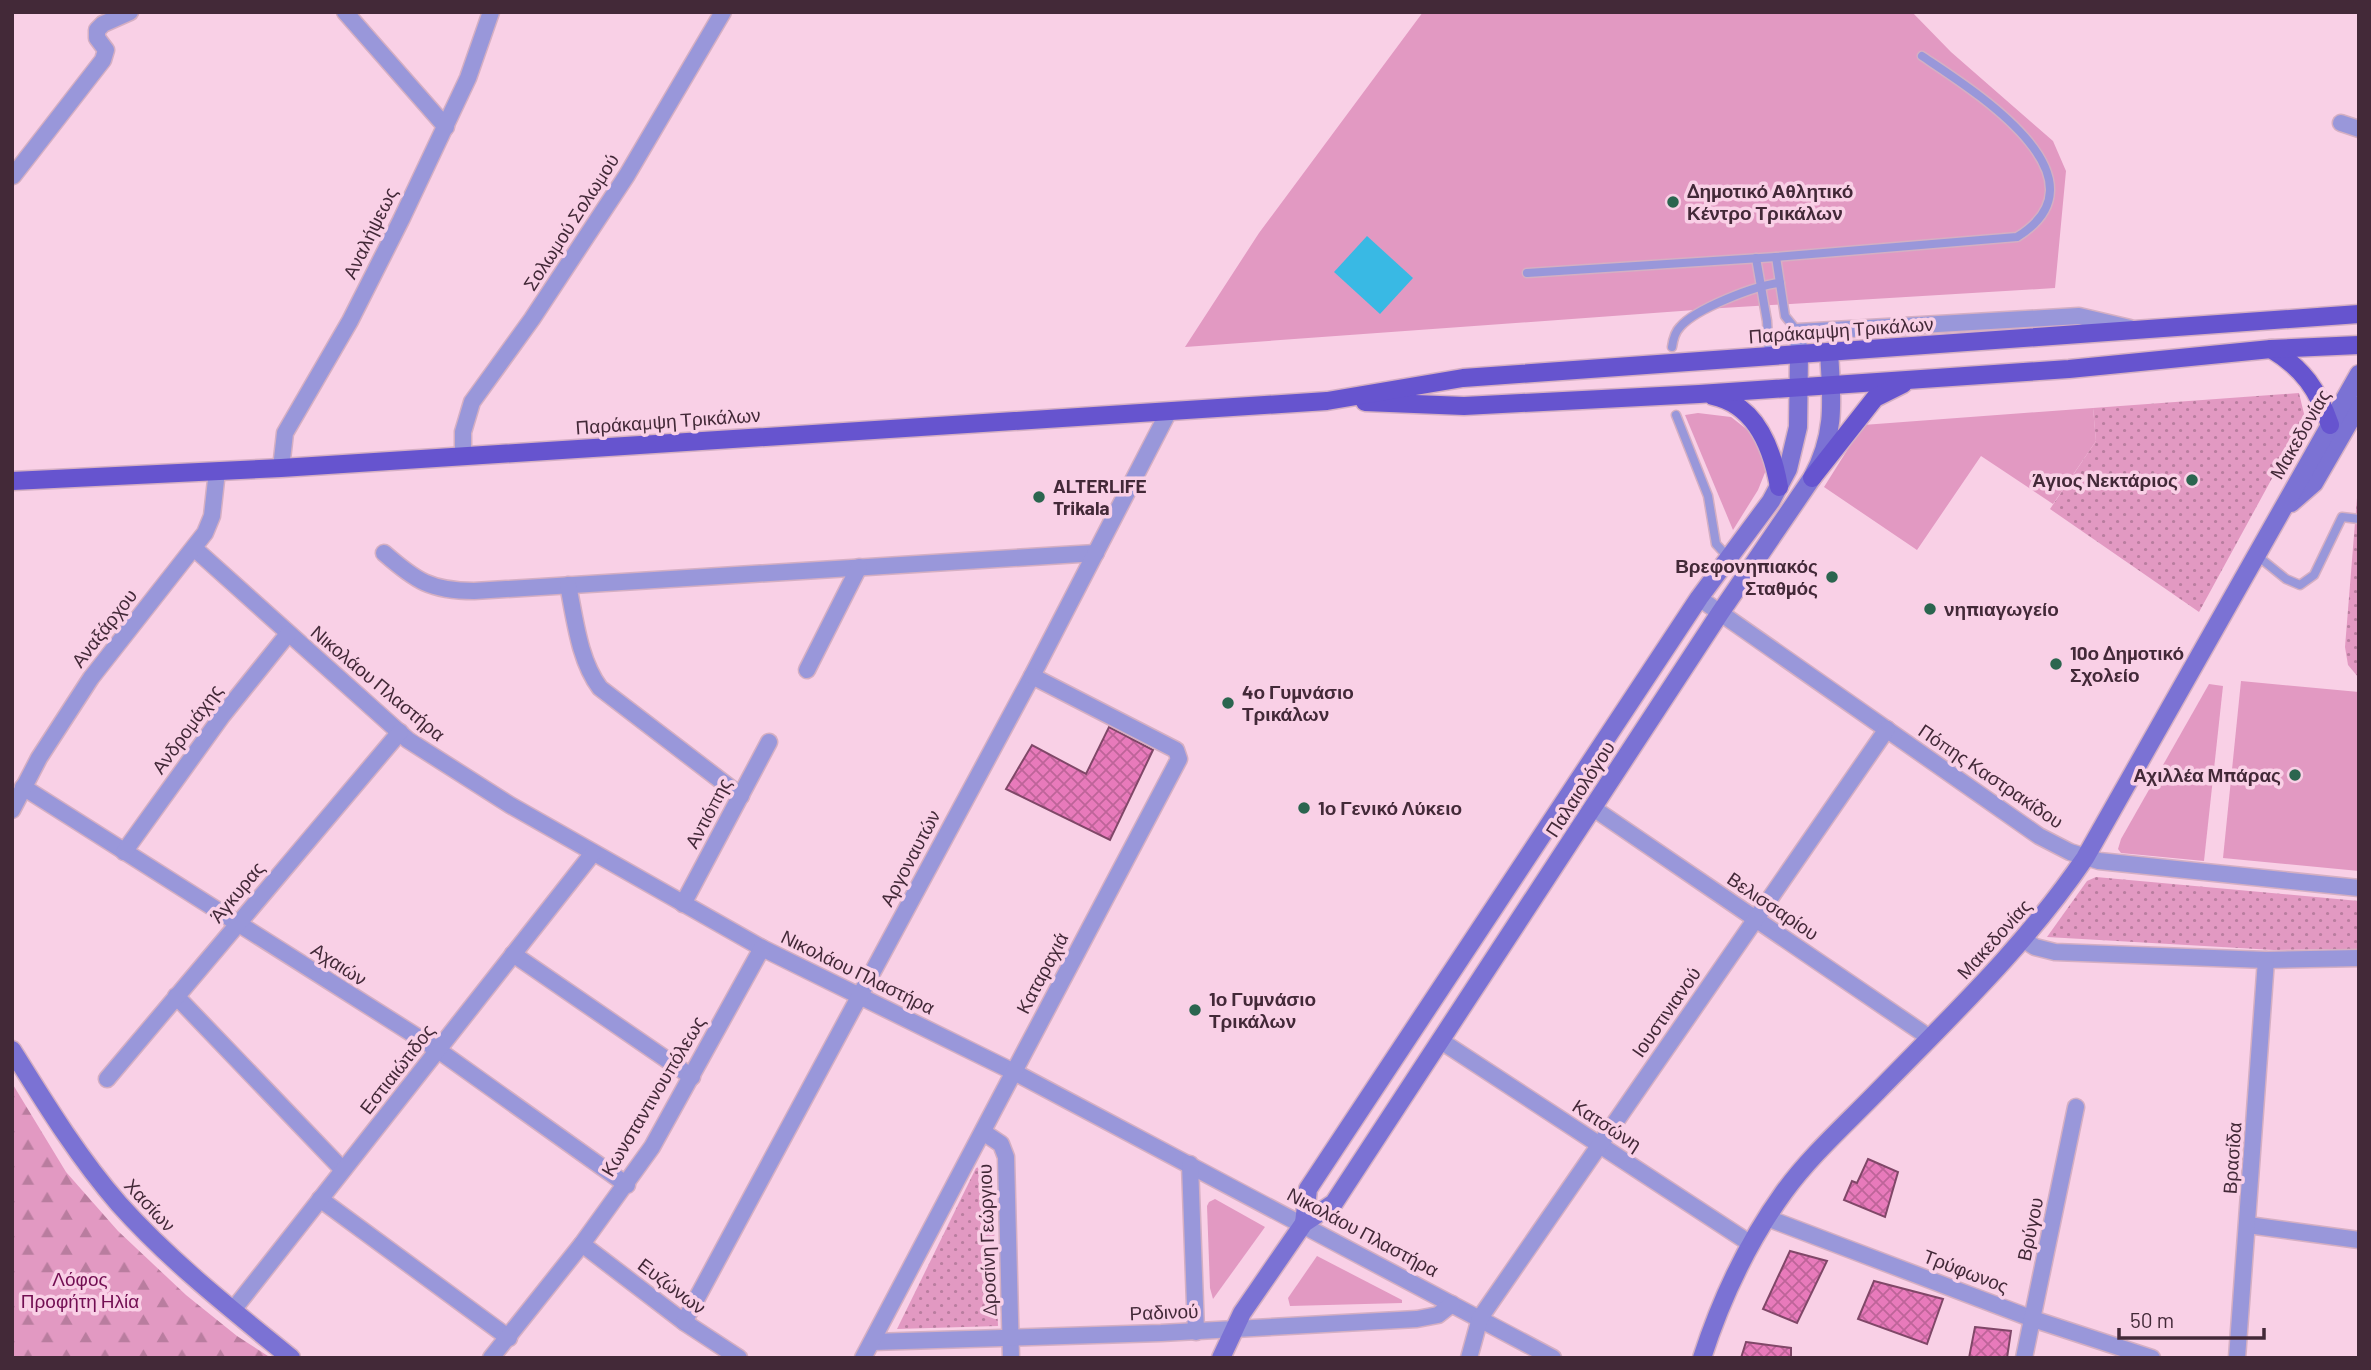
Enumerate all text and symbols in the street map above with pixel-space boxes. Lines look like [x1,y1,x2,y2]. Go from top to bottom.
street label: Σολωμού Σολωμού [518,149,623,294]
place label: Δημοτικό Αθλητικό Κέντρο Τρικάλων [1687,179,1853,224]
street label: Αναλήψεως [338,183,402,282]
marker: Δημοτικό Αθλητικό Κέντρο Τρικάλων [1665,194,1681,210]
street label: Παράκαμψη Τρικάλων [1748,312,1934,347]
street label: Μακεδονίας [2265,385,2334,483]
street label: Παράκαμψη Τρικάλων [575,403,761,438]
place label: Άγιος Νεκτάριος [2032,468,2178,491]
marker: Άγιος Νεκτάριος [2184,472,2200,488]
place label: ALTERLIFE Trikala [1053,474,1147,519]
marker: ALTERLIFE Trikala [1031,489,1047,505]
place label: Βρεφονηπιακός Σταθμός [1675,554,1818,599]
marker: Βρεφονηπιακός Σταθμός [1824,569,1840,585]
street label: Αναξάρχου [66,584,141,671]
place label: νηπιαγωγείο [1944,597,2059,620]
marker: νηπιαγωγείο [1922,601,1938,617]
street label: Νικολάου Πλαστήρα [307,620,450,745]
place label: 10ο Δημοτικό Σχολείο [2070,641,2184,686]
marker: 10ο Δημοτικό Σχολείο [2048,656,2064,672]
street label: Ανδρομάχης [146,680,227,778]
place label: 4ο Γυμνάσιο Τρικάλων [1242,680,1354,725]
marker: 4ο Γυμνάσιο Τρικάλων [1220,695,1236,711]
street label: Πόπης Καστρακίδου [1914,719,2068,833]
street label: Παλαιολόγου [1540,737,1619,841]
place label: Αχιλλέα Μπάρας [2133,763,2281,786]
marker: Αχιλλέα Μπάρας [2287,767,2303,783]
street label: Αντιόπης [680,774,736,852]
place label: 1ο Γενικό Λύκειο [1318,796,1462,819]
marker: 1ο Γενικό Λύκειο [1296,800,1312,816]
street label: Αργοναυτών [875,806,945,910]
street label: Άγκυρας [204,856,269,927]
street label: Βελισσαρίου [1723,867,1823,945]
street label: Μακεδονίας [1952,894,2036,983]
street label: Νικολάου Πλαστήρα [778,924,939,1019]
street label: Καταραχιά [1011,928,1073,1017]
street label: Αχαιών [307,937,371,990]
street label: Ιουστινιανού [1626,962,1705,1061]
place label: 1ο Γυμνάσιο Τρικάλων [1209,987,1316,1032]
marker: 1ο Γυμνάσιο Τρικάλων [1187,1002,1203,1018]
street label: Κωνσταντινουπόλεως [596,1011,710,1180]
street label: Εστιαιώτιδος [354,1019,439,1118]
street label: Κατσώνη [1569,1094,1646,1155]
street label: Βρασίδα [2218,1121,2245,1195]
street label: Δροσίνη Γεώργιου [972,1163,1001,1317]
street label: Χασίων [120,1173,181,1236]
street label: Νικολάου Πλαστήρα [1284,1182,1443,1281]
street label: Βρύγου [2012,1195,2047,1263]
street label: Τρύφωνος [1920,1244,2012,1297]
street label: Ευζώνων [634,1253,711,1319]
park label: Λόφος Προφήτη Ηλία [21,1267,139,1312]
scale bar [2119,1296,2264,1340]
street label: Ραδινού [1129,1299,1199,1324]
text: 50 m [2130,1307,2174,1332]

